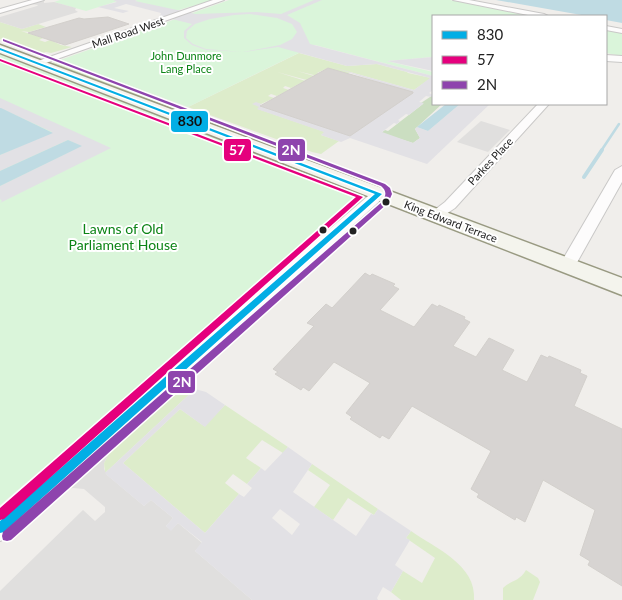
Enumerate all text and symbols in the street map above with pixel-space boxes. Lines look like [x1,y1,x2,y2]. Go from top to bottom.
street label: Mall Road West [90,13,166,50]
legend [432,15,607,105]
text: 830 [477,25,503,43]
park label: John Dunmore Lang Place [150,49,222,75]
text: 57 [477,50,495,68]
text: 2N [477,75,497,93]
line badge: 830 [170,110,209,133]
text: 830 [178,112,202,129]
street label: Parkes Place [465,134,515,187]
line badge: 57 [223,138,252,162]
line badge: 2N [277,138,306,162]
text: 57 [229,141,245,158]
text: 2N [282,141,300,158]
unlabelled marker [381,197,391,207]
street label: King Edward Terrace [403,197,500,245]
park label: Lawns of Old Parliament House [69,220,177,253]
unlabelled marker [318,225,328,235]
unlabelled marker [348,226,358,236]
line badge: 2N [167,370,196,394]
text: 2N [173,373,191,390]

